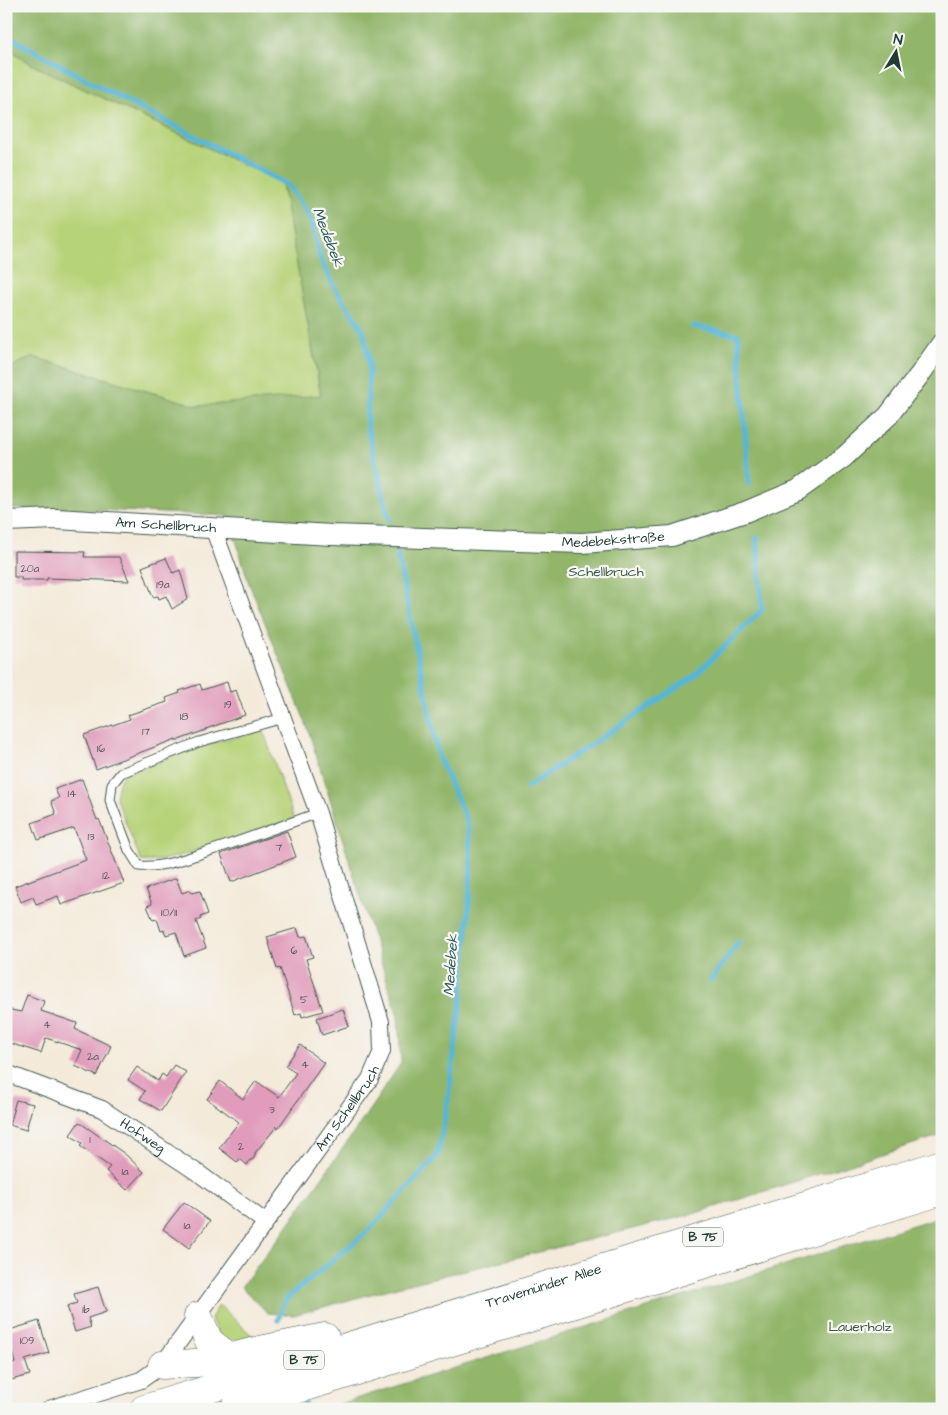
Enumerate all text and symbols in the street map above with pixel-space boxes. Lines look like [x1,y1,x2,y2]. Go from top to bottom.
north arrow [870,28,920,78]
text: N [892,30,904,51]
water label: Medebek [307,204,349,270]
street label: Am Schellbruch [115,512,217,538]
street label: Medebekstraße [562,527,666,553]
house number: 20a [21,561,40,576]
park label: Schellbruch [568,562,644,582]
house number: 19a [156,577,170,592]
house number: 19 [224,697,232,712]
house number: 18 [180,709,188,724]
house number: 17 [142,724,150,739]
house number: 16 [97,741,105,756]
house number: 14 [68,786,77,801]
house number: 13 [87,829,95,844]
house number: 7 [276,840,283,855]
house number: 12 [102,868,111,883]
house number: 10/11 [161,905,178,920]
water label: Medebek [438,933,464,997]
house number: 6 [291,943,298,958]
house number: 5 [300,992,308,1007]
house number: 4 [43,1017,51,1032]
house number: 2a [87,1049,99,1064]
house number: 4 [301,1057,309,1072]
street label: Am Schellbruch [311,1063,385,1155]
house number: 3 [269,1102,275,1117]
street label: Hofweg [116,1113,169,1158]
house number: 1 [89,1132,91,1147]
house number: 2 [238,1139,245,1154]
house number: 1a [121,1164,129,1179]
house number: 1a [183,1218,191,1233]
road number: B 75 [683,1228,723,1246]
street label: Travemünder Allee [483,1259,604,1314]
house number: 1b [82,1302,90,1317]
park label: Lauerholz [828,1317,892,1337]
house number: 109 [20,1333,34,1348]
road number: B 75 [284,1350,324,1370]

